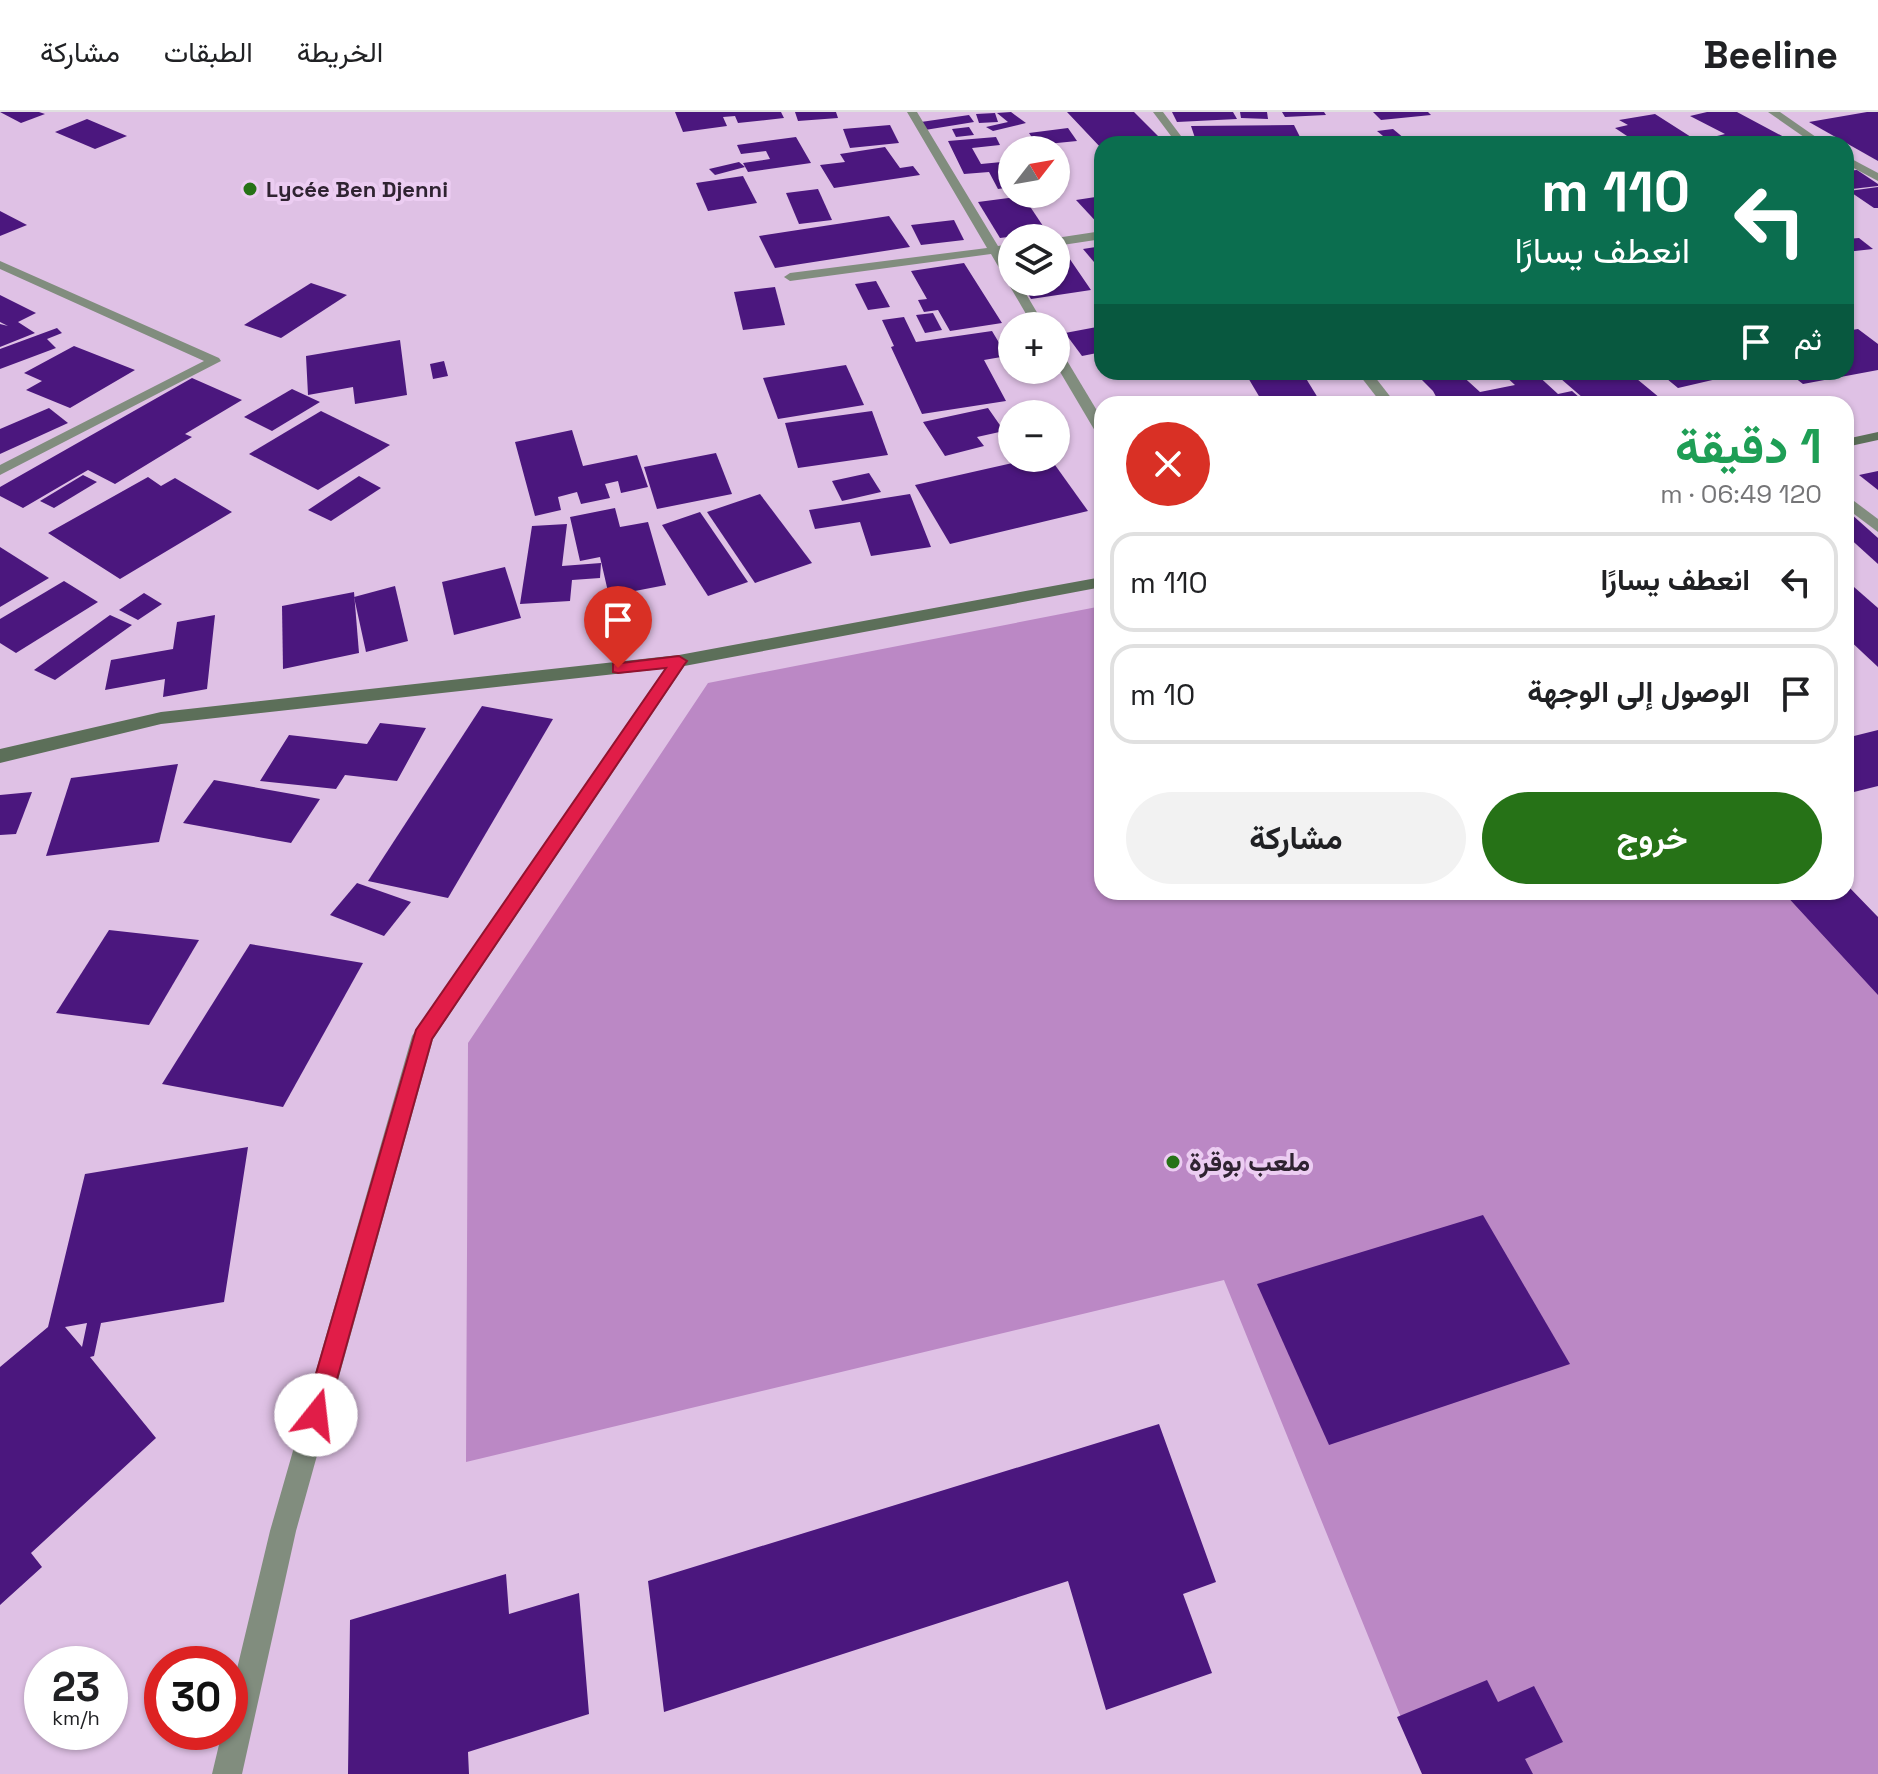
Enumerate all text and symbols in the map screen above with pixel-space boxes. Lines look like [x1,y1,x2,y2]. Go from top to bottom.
text: Beeline [1703,31,1838,79]
text: مشاركة [40,34,120,70]
text: الطبقات [164,34,253,70]
text: الخريطة [297,34,383,70]
north arrow [998,136,1070,208]
map controls [998,136,1070,472]
text: 110 m [1541,156,1690,227]
icon: left [1718,168,1822,272]
place label: Lycée Ben Djenni [266,175,448,203]
marker: Lycée Ben Djenni [241,180,259,198]
button: layers [998,224,1070,296]
text: انعطف يسارًا [1515,228,1690,274]
button: + [998,312,1070,384]
icon: arrive [1734,320,1778,364]
text: ثم [1794,320,1822,359]
button: − [998,400,1070,472]
text: 1 دقيقة [1675,416,1822,477]
button: close [1126,422,1210,506]
text: 120 m · 06:49 [1660,477,1822,511]
text: انعطف يسارًا [1600,560,1750,599]
icon: left [1774,560,1818,604]
text: 110 m [1130,563,1208,602]
pin [584,586,652,668]
icon: arrive [596,598,640,642]
text: الوصول إلى الوجهة [1527,672,1750,711]
icon: arrive [1774,672,1818,716]
text: 10 m [1130,675,1195,714]
button: مشاركة [1126,792,1466,884]
button: خروج [1482,792,1822,884]
place label: ملعب بوقرة [1189,1145,1310,1179]
marker: ملعب بوقرة [1164,1153,1182,1171]
position arrow [274,1373,358,1457]
speed limit sign: 30 [144,1646,248,1750]
text: 23 [52,1662,100,1713]
text: km/h [52,1705,100,1731]

